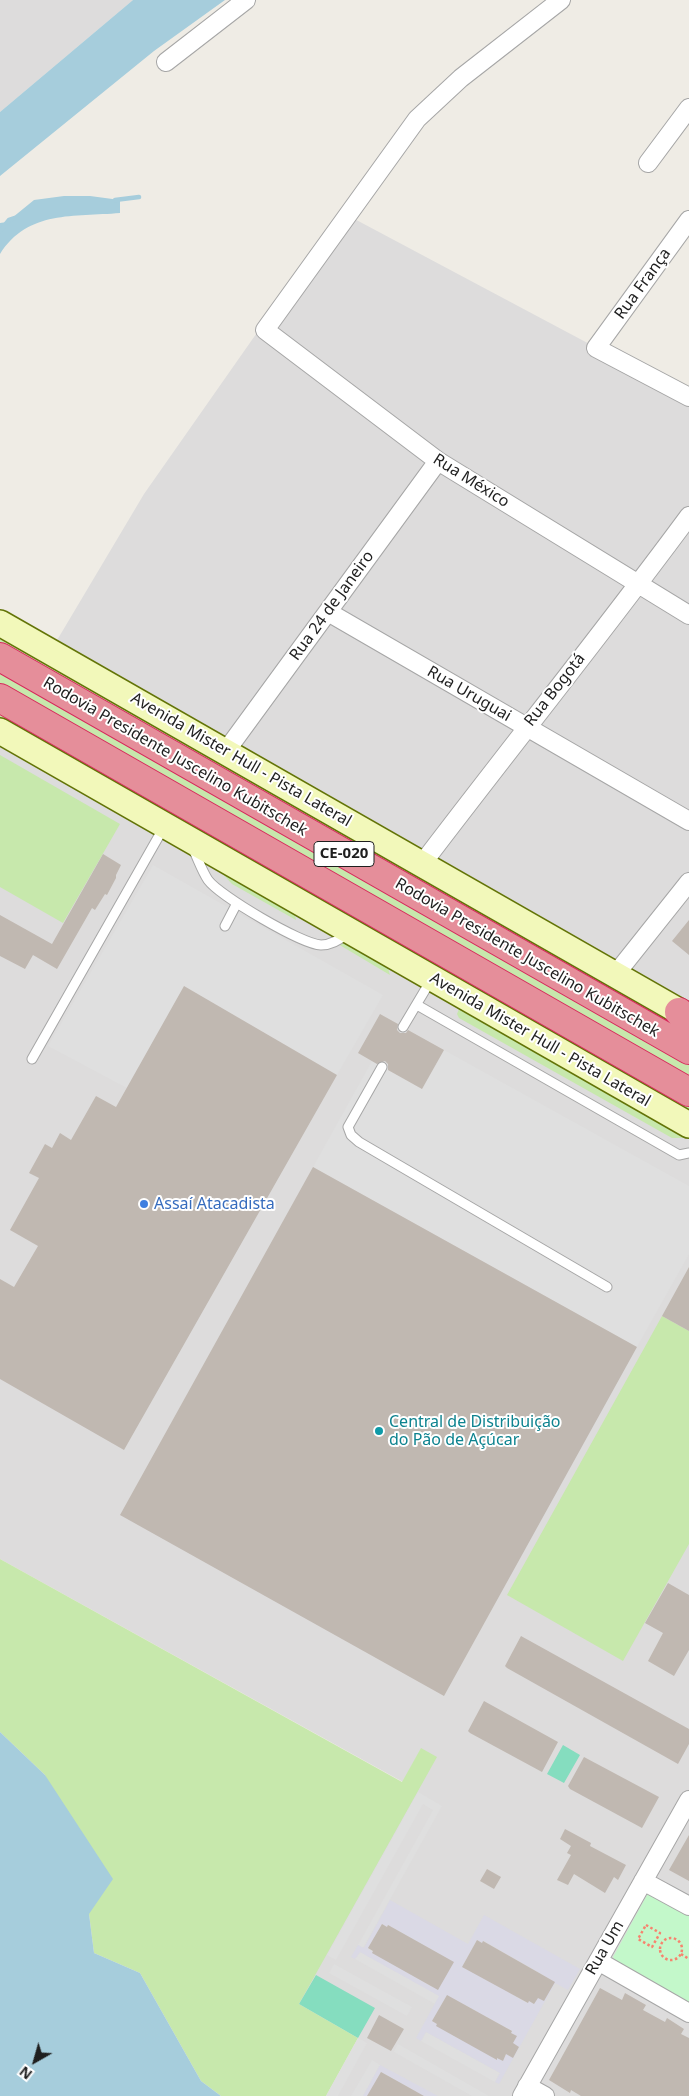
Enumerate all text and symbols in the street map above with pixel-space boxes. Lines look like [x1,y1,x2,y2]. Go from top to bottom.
street label: Rua França [611,245,675,323]
street label: Rua México [429,450,513,512]
street label: Rua 24 de Janeiro [286,547,378,665]
street label: Rua Bogotá [521,650,589,730]
street label: Rua Uruguai [423,662,515,726]
street label: Rodovia Presidente Juscelino Kubitschek [40,673,310,841]
street label: Avenida Mister Hull - Pista Lateral [127,689,355,831]
road number: CE-020 [314,842,374,866]
street label: Rodovia Presidente Juscelino Kubitschek [392,874,662,1042]
street label: Avenida Mister Hull - Pista Lateral [426,969,654,1111]
place label: Assaí Atacadista [154,1194,275,1214]
marker: Assaí Atacadista [138,1198,150,1210]
place label: Central de Distribuição do Pão de Açúcar [389,1412,561,1450]
marker: Central de Distribuição do Pão de Açúcar [373,1425,385,1437]
street label: Rua Um [582,1917,628,1979]
north arrow [10,2036,60,2086]
text: N [15,2062,36,2084]

